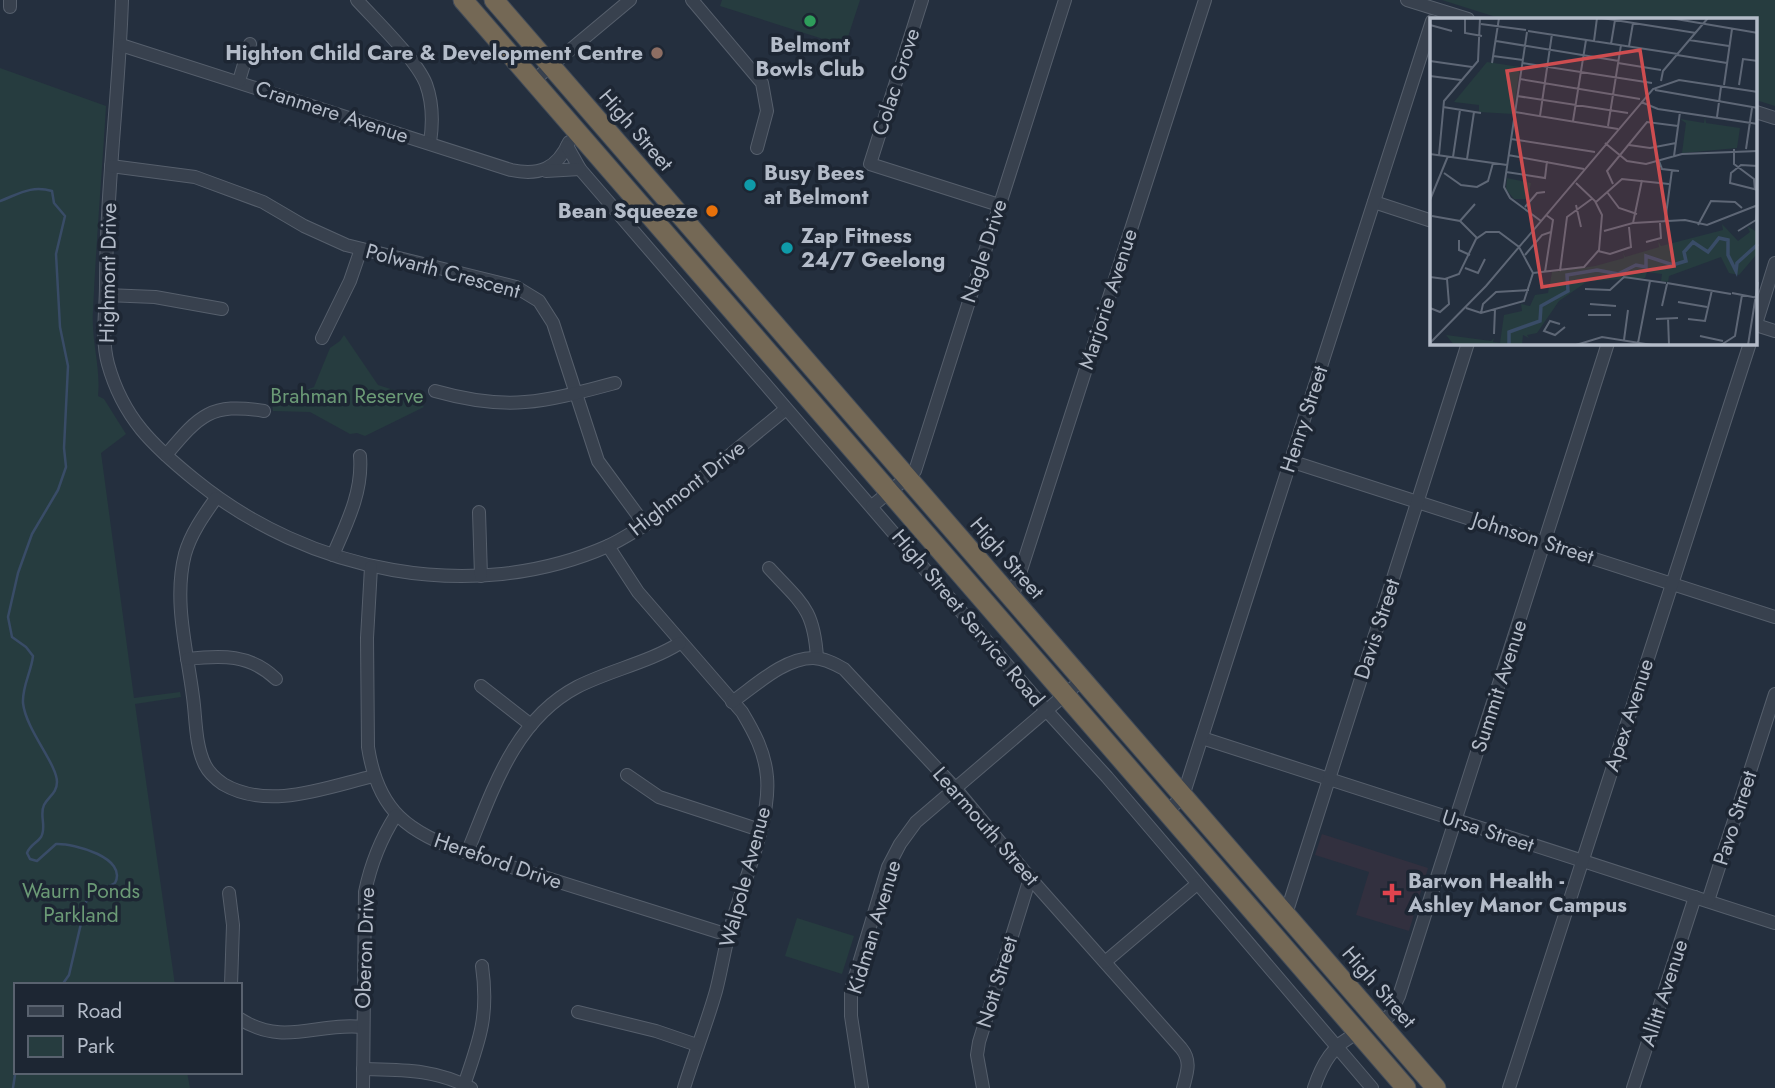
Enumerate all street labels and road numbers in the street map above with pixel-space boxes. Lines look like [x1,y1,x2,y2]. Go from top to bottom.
street label: Colac Grove [865,24,927,140]
street label: Cranmere Avenue [252,73,413,151]
street label: High Street [592,82,680,178]
street label: Nagle Drive [953,195,1015,307]
street label: Highmont Drive [92,202,124,343]
street label: Marjorie Avenue [1071,225,1145,373]
street label: Polwarth Crescent [363,236,523,306]
street label: Henry Street [1273,362,1335,476]
street label: Highmont Drive [622,433,752,543]
street label: Johnson Street [1466,503,1598,572]
street label: High Street [963,510,1051,606]
street label: High Street Service Road [885,523,1051,713]
street label: Davis Street [1347,575,1407,683]
street label: Summit Avenue [1463,616,1535,756]
street label: Apex Avenue [1597,655,1661,775]
street label: Learmouth Street [926,760,1046,892]
street label: Pavo Street [1706,767,1764,869]
street label: Ursa Street [1438,802,1538,860]
street label: Walpole Avenue [712,803,778,951]
street label: Hereford Drive [430,825,566,897]
street label: Kidman Avenue [839,856,909,998]
street label: Oberon Drive [348,886,382,1009]
street label: Nott Street [969,933,1025,1031]
street label: Allitt Avenue [1633,936,1695,1050]
street label: High Street [1335,939,1423,1035]

